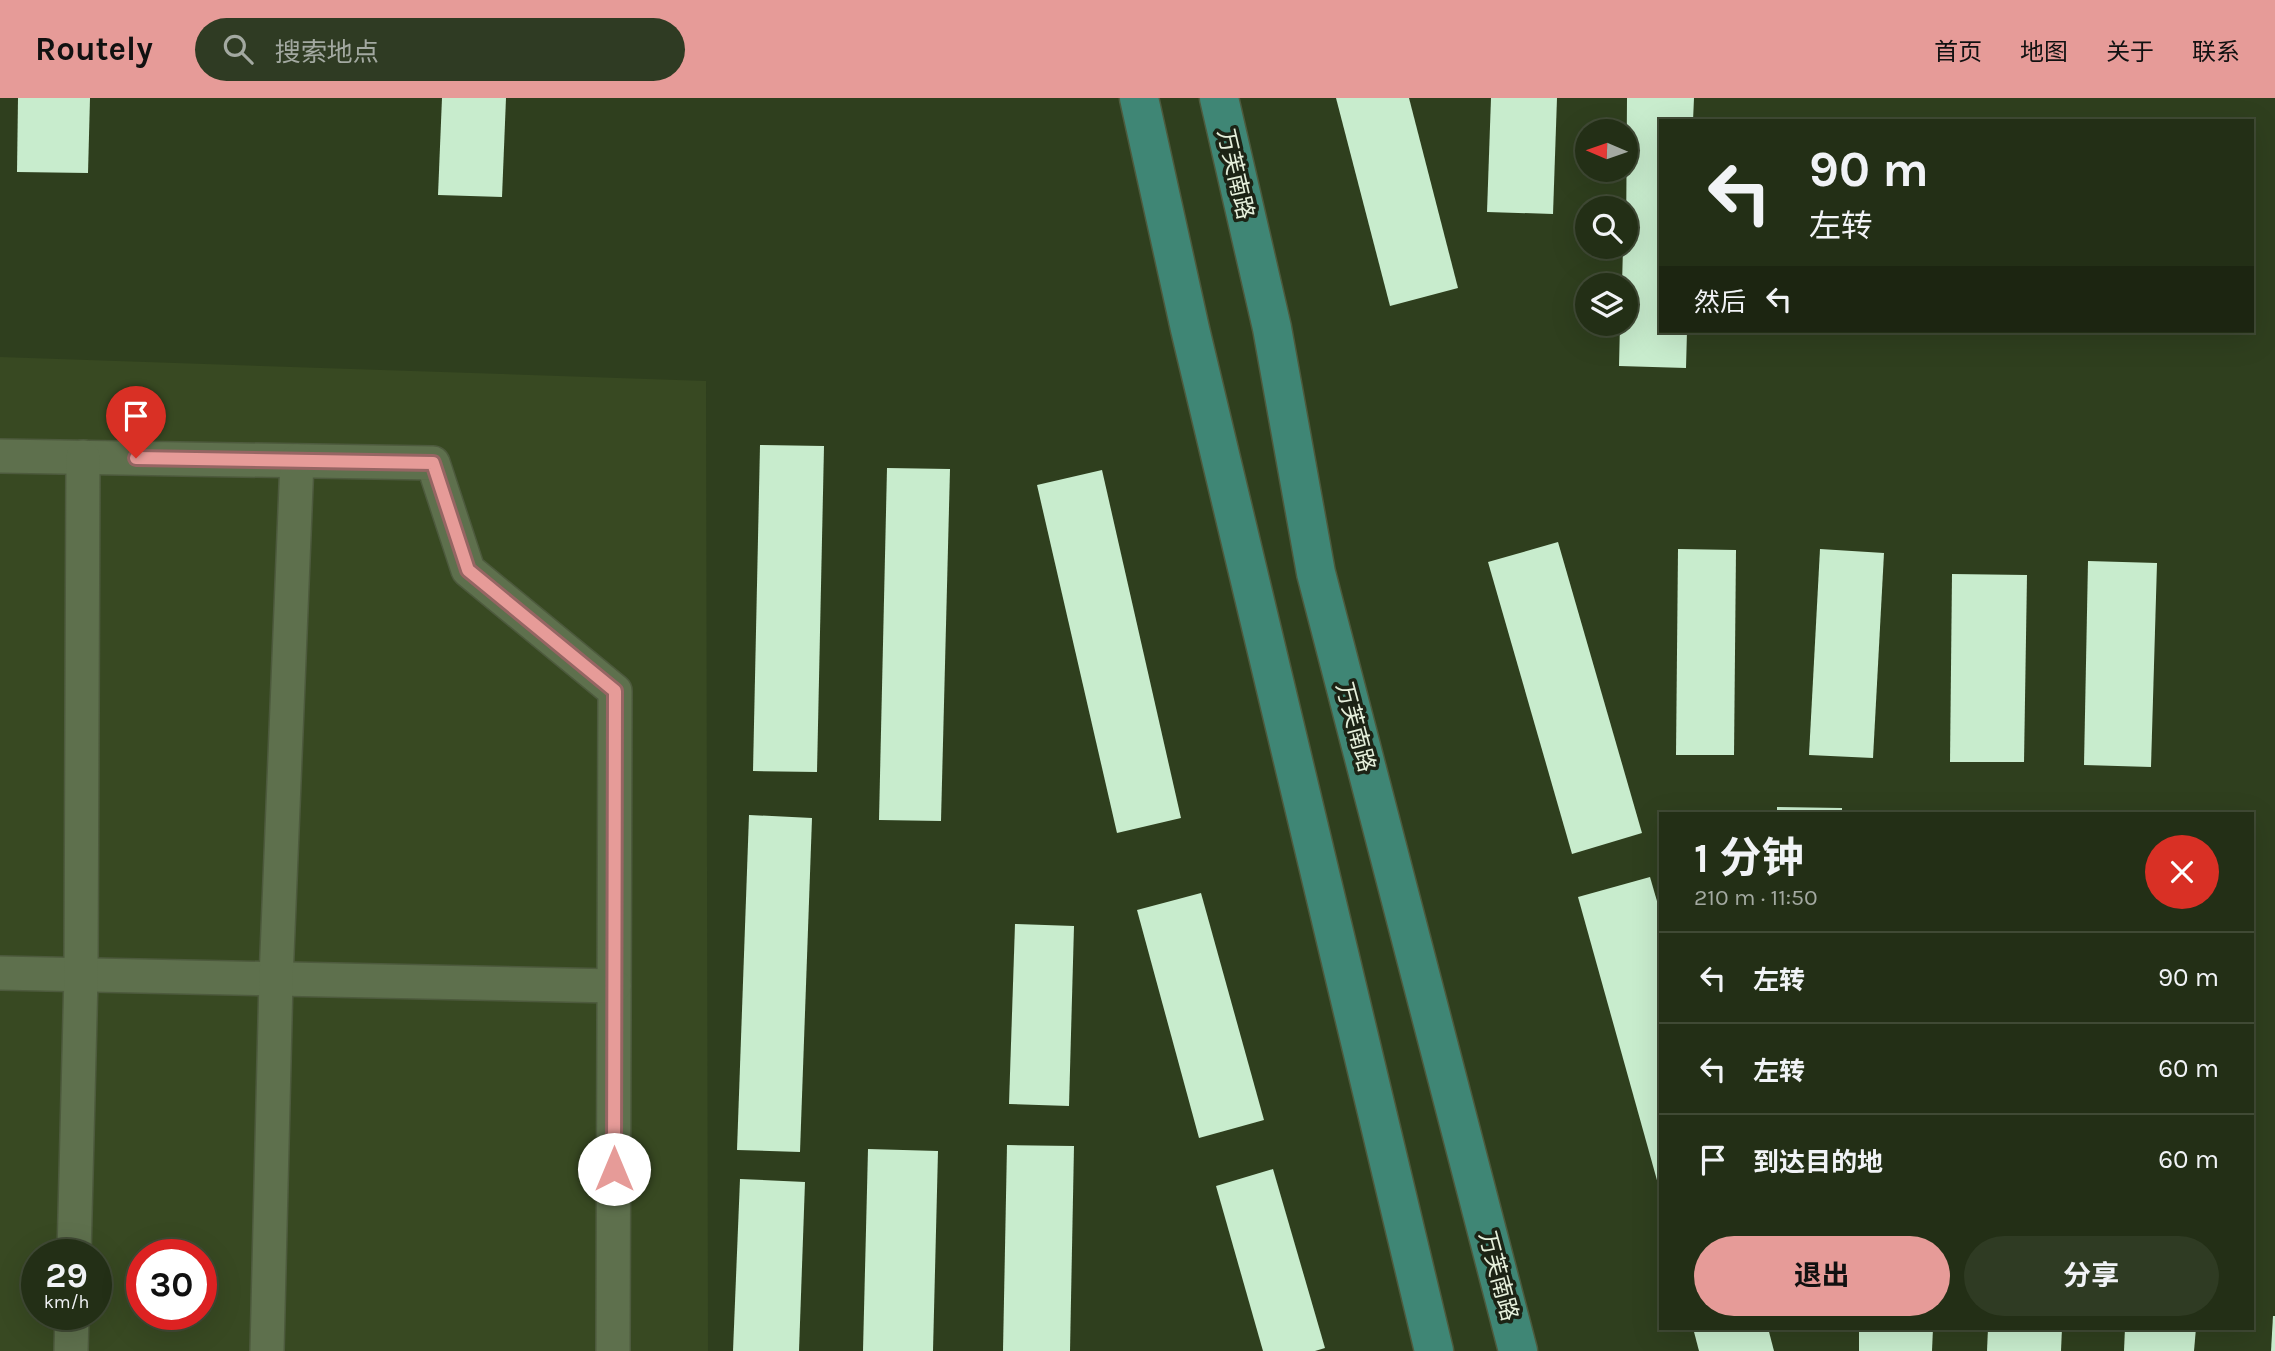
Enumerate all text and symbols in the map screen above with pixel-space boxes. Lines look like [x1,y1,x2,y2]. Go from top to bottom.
search box [195,18,685,81]
text: Routely [35,30,153,68]
icon: search [219,30,257,68]
text: 搜索地点 [275,37,379,68]
text: 首页 [1934,38,1982,66]
text: 地图 [2020,38,2068,66]
text: 关于 [2106,38,2154,66]
text: 联系 [2192,38,2240,66]
north arrow [1575,119,1638,182]
map controls [1575,119,1638,336]
street label: 万芙南路 [1212,126,1259,222]
text: 90 m [1809,141,1929,198]
icon: left [1694,147,1785,238]
button: search [1575,196,1638,259]
text: 左转 [1809,208,1873,245]
button: layers [1575,273,1638,336]
icon: left [1760,280,1798,318]
text: 然后 [1694,287,1746,318]
pin [106,386,166,458]
icon: arrive [117,397,155,435]
street label: 万芙南路 [1331,679,1380,775]
text: 1 分钟 [1694,833,1804,883]
button: close [2145,835,2219,909]
text: 210 m · 11:50 [1694,884,1818,911]
icon: left [1694,959,1732,997]
text: 90 m [2158,962,2219,993]
text: 左转 [1753,965,1805,996]
icon: left [1694,1050,1732,1088]
text: 60 m [2158,1053,2219,1084]
text: 左转 [1753,1056,1805,1087]
position arrow [577,1132,651,1206]
icon: arrive [1694,1141,1732,1179]
text: 60 m [2158,1144,2219,1175]
text: 到达目的地 [1753,1147,1883,1178]
street label: 万芙南路 [1474,1228,1523,1324]
button: 退出 [1694,1236,1950,1316]
button: 分享 [1964,1236,2219,1316]
speed limit sign: 30 [126,1239,217,1330]
text: 29 [45,1255,88,1296]
text: km/h [44,1291,89,1313]

